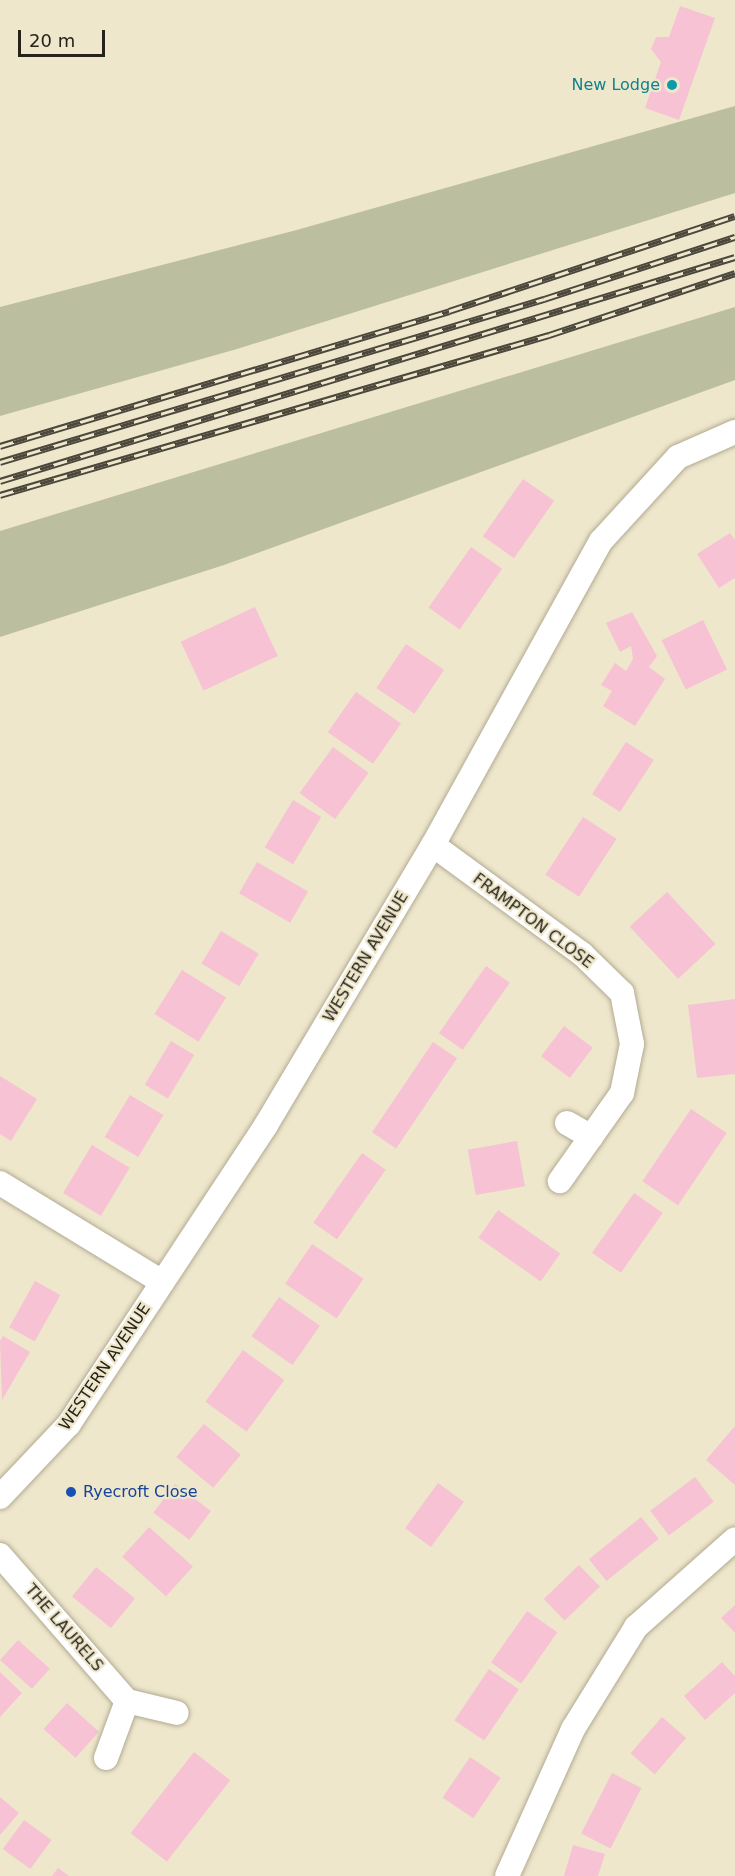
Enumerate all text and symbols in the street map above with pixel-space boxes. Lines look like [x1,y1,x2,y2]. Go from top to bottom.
scale bar [21,18,108,56]
text: 20 m [29,30,75,51]
place label: New Lodge [571,75,660,95]
marker: New Lodge [665,78,679,92]
street label: FRAMPTON CLOSE [469,869,597,973]
street label: WESTERN AVENUE [319,888,413,1026]
street label: WESTERN AVENUE [55,1300,155,1434]
place label: Ryecroft Close [83,1482,198,1502]
marker: Ryecroft Close [64,1485,78,1499]
street label: THE LAURELS [21,1580,107,1676]

